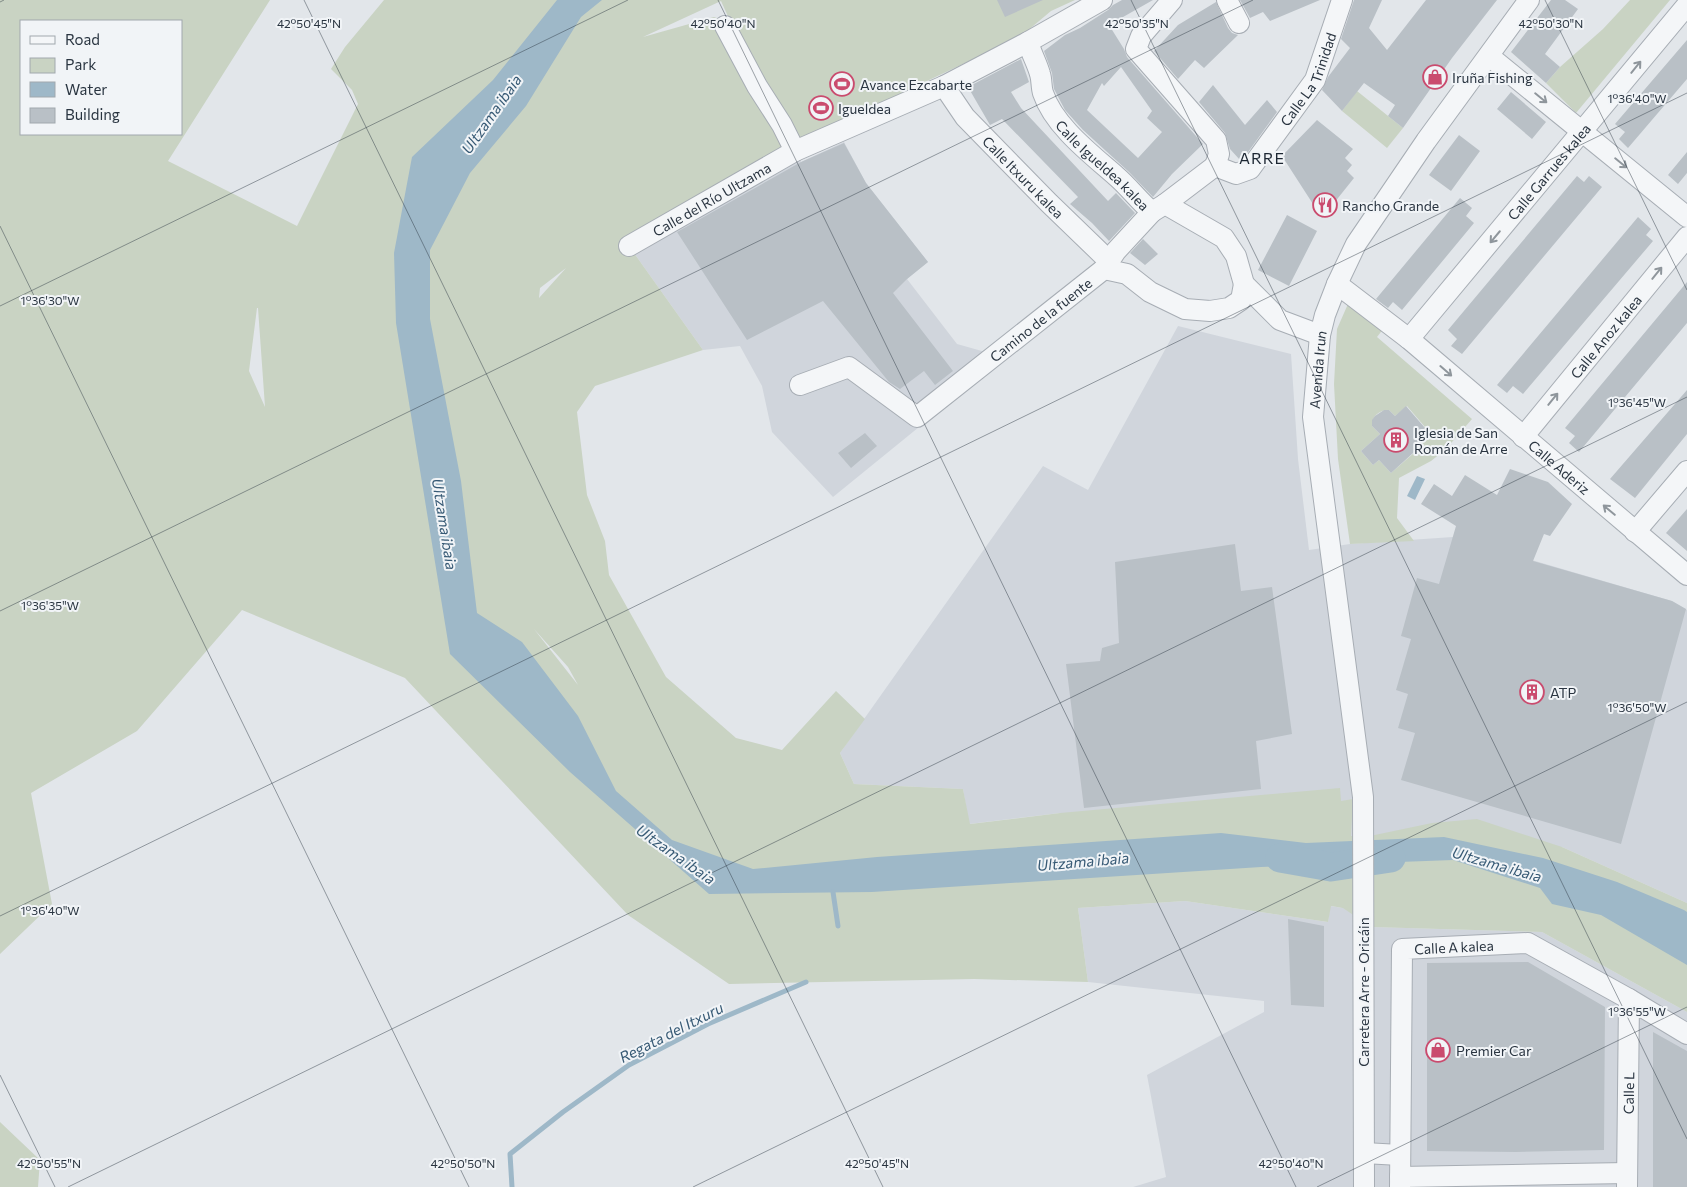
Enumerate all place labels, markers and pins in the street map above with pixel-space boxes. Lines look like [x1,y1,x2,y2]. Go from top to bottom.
shop icon: Iruña Fishing [1422,64,1448,90]
place label: Iruña Fishing [1452,69,1533,86]
sports icon: Avance Ezcabarte [829,71,855,97]
place label: Avance Ezcabarte [860,76,972,93]
sports icon: Igueldea [808,95,834,121]
place label: Igueldea [838,100,891,117]
restaurant icon: Rancho Grande [1312,192,1338,218]
place label: Rancho Grande [1342,197,1439,214]
place label: Iglesia de San Román de Arre [1414,424,1508,457]
building icon: Iglesia de San Román de Arre [1383,427,1409,453]
building icon: ATP [1519,679,1545,705]
place label: ATP [1550,684,1576,701]
shop icon: Premier Car [1425,1037,1451,1063]
place label: Premier Car [1456,1042,1532,1059]

